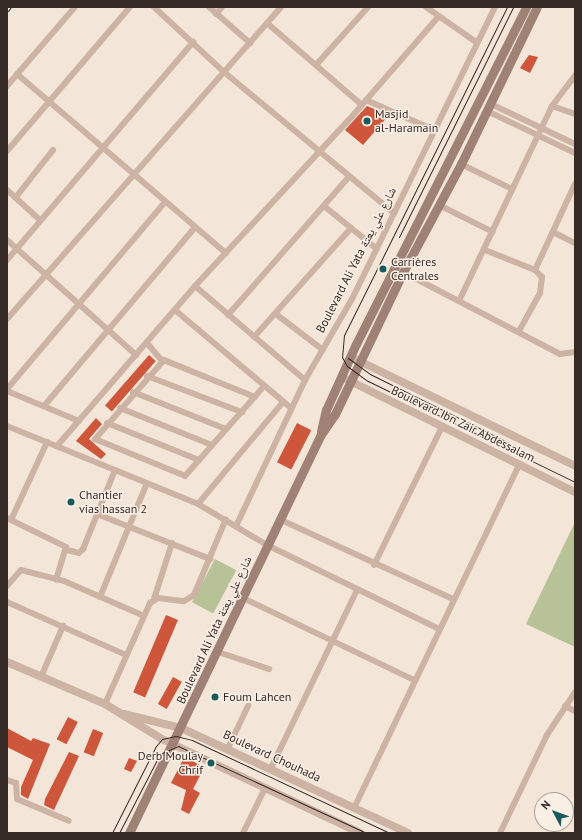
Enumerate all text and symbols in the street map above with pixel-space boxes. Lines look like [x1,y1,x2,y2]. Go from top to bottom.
place label: Masjid al-Haramain [375,107,438,135]
marker: Masjid al-Haramain [362,116,372,126]
street label: Boulevard Ali Yata شارع علي يعتة [313,185,399,335]
place label: Carrières Centrales [391,255,439,283]
marker: Carrières Centrales [378,264,388,274]
street label: Boulevard Ibn Zair Abdessalam [389,383,537,465]
place label: Chantier vias hassan 2 [79,488,147,516]
marker: Chantier vias hassan 2 [66,497,76,507]
street label: Boulevard Ali Yata شارع علي يعتة [173,554,255,706]
place label: Foum Lahcen [223,690,291,704]
marker: Foum Lahcen [210,692,220,702]
street label: Boulevard Chouhada [221,727,323,785]
place label: Derb Moulay Chrif [138,749,203,777]
marker: Derb Moulay Chrif [206,758,216,768]
north arrow [534,792,574,832]
text: N [538,797,553,812]

